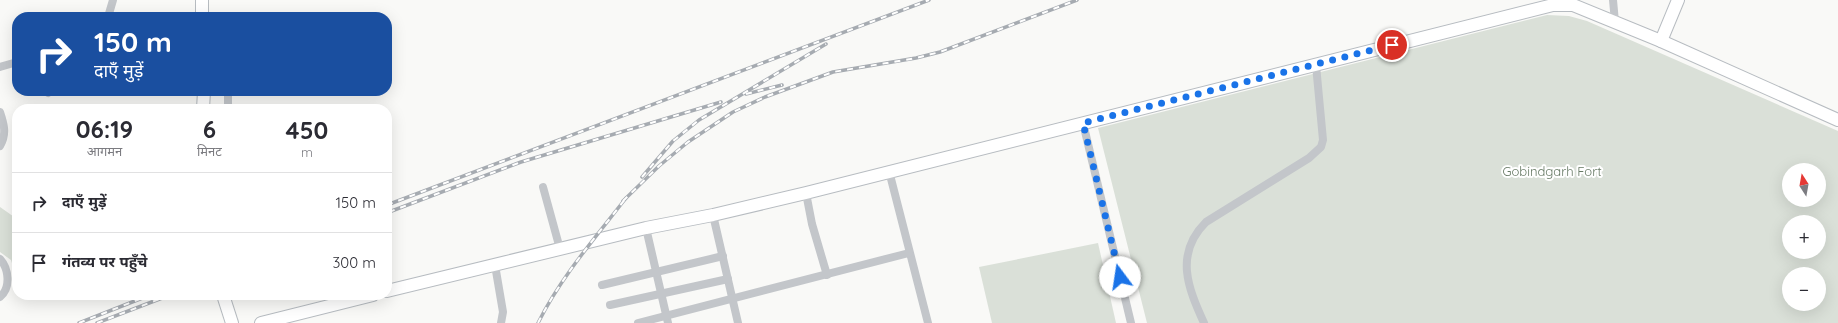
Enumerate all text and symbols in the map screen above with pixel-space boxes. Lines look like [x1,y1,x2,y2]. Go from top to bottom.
text: 150 m [94,24,172,59]
icon: right [28,28,80,80]
pin [1375,28,1409,62]
icon: arrive [1381,34,1403,56]
text: दाएँ मुड़ें [94,59,143,82]
text: 06:19 [76,114,133,144]
text: 6 [203,114,216,144]
text: 450 [286,115,328,145]
text: आगमन [87,143,122,159]
text: मिनट [197,143,222,159]
text: m [301,144,313,160]
park label: Gobindgarh Fort [1502,163,1602,179]
north arrow [1782,163,1826,207]
map controls [1782,163,1826,311]
icon: right [28,192,50,214]
text: दाएँ मुड़ें [62,192,106,211]
text: 150 m [336,193,376,212]
button: + [1782,215,1826,259]
icon: arrive [28,252,50,274]
text: गंतव्य पर पहुँचे [62,252,148,271]
text: 300 m [333,253,376,272]
position arrow [1099,256,1141,298]
button: − [1782,267,1826,311]

